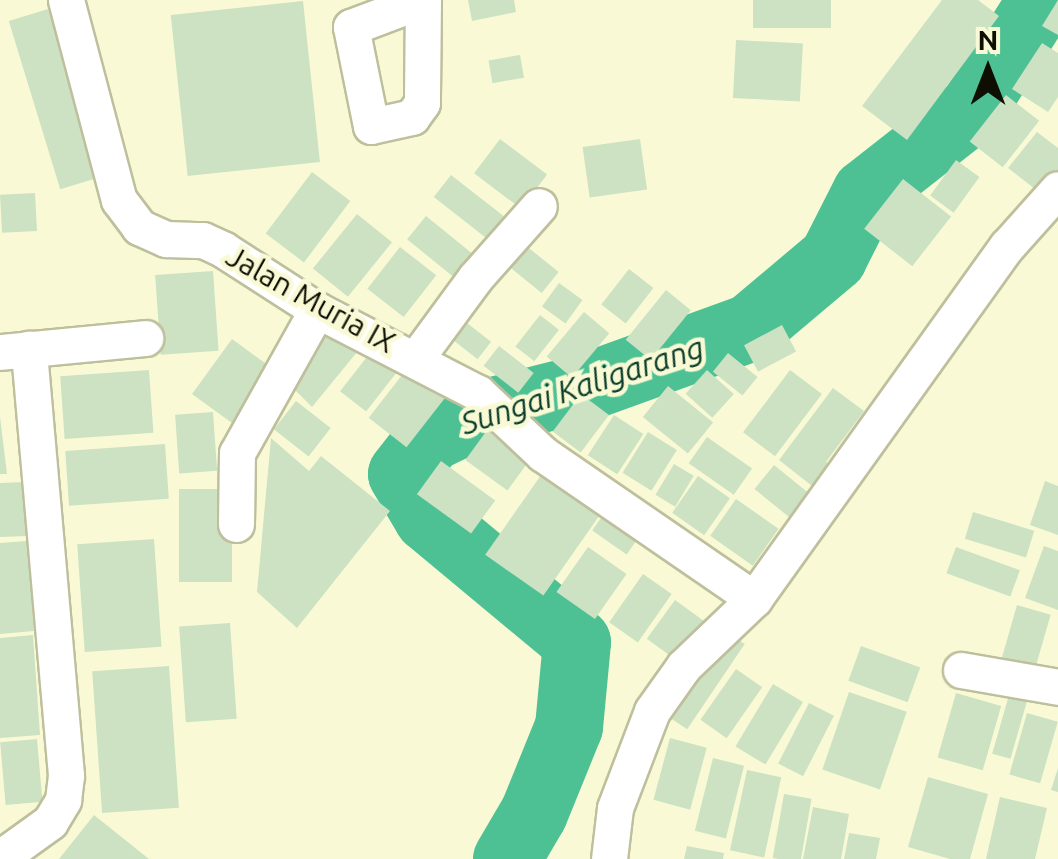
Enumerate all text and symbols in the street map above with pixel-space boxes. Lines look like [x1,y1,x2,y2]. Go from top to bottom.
north arrow [938,20,1038,120]
text: N [978,24,998,55]
street label: Jalan Muria IX [220,238,402,360]
water label: Sungai Kaligarang [456,328,708,442]

